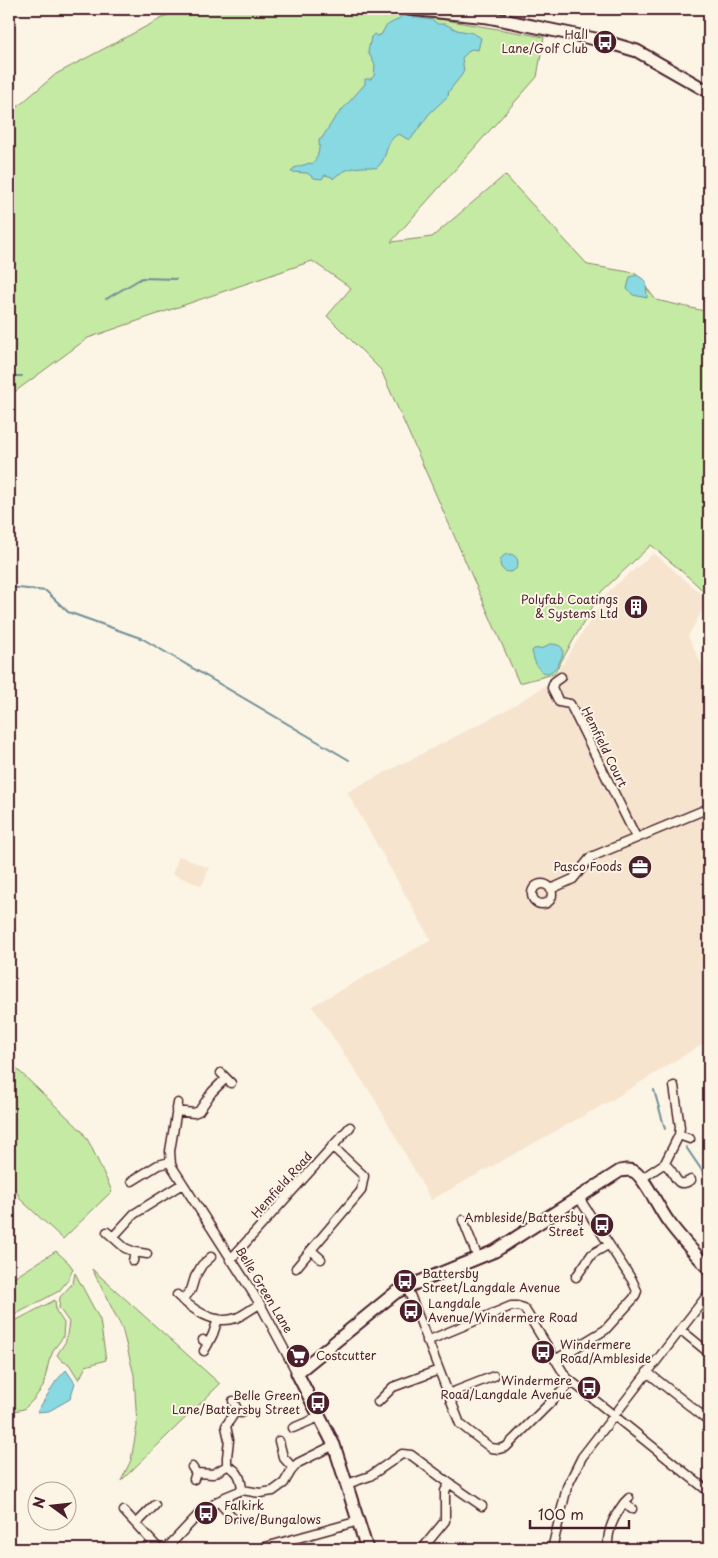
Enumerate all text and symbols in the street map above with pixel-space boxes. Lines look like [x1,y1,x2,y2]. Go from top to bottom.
place label: Hall Lane/Golf Club [501,25,588,57]
bus stop icon: Hall Lane/Golf Club [592,29,618,55]
place label: Polyfab Coatings & Systems Ltd [521,590,619,622]
building icon: Polyfab Coatings & Systems Ltd [623,594,649,620]
street label: Hemfield Court [578,703,632,790]
office icon: Pasco Foods [627,854,653,880]
place label: Pasco Foods [553,857,623,875]
street label: Hemfield Road [247,1147,316,1221]
place label: Ambleside/Battersby Street [464,1208,584,1240]
bus stop icon: Ambleside/Battersby Street [589,1212,615,1238]
street label: Belle Green Lane [232,1243,298,1337]
place label: Battersby Street/Langdale Avenue [422,1264,561,1296]
bus stop icon: Battersby Street/Langdale Avenue [392,1268,418,1294]
place label: Langdale Avenue/Windermere Road [428,1294,578,1326]
bus stop icon: Langdale Avenue/Windermere Road [398,1298,424,1324]
place label: Windermere Road/Ambleside [560,1335,651,1367]
bus stop icon: Windermere Road/Ambleside [530,1339,556,1365]
supermarket icon: Costcutter [285,1343,311,1369]
place label: Costcutter [316,1346,377,1364]
place label: Windermere Road/Langdale Avenue [440,1371,572,1403]
bus stop icon: Windermere Road/Langdale Avenue [576,1375,602,1401]
place label: Belle Green Lane/Battersby Street [172,1386,300,1418]
bus stop icon: Belle Green Lane/Battersby Street [305,1390,331,1416]
north arrow [28,1480,78,1530]
text: N [27,1494,51,1511]
place label: Falkirk Drive/Bungalows [224,1496,322,1528]
scale bar [530,1498,629,1530]
bus stop icon: Falkirk Drive/Bungalows [193,1500,219,1526]
text: 100 m [538,1502,584,1525]

